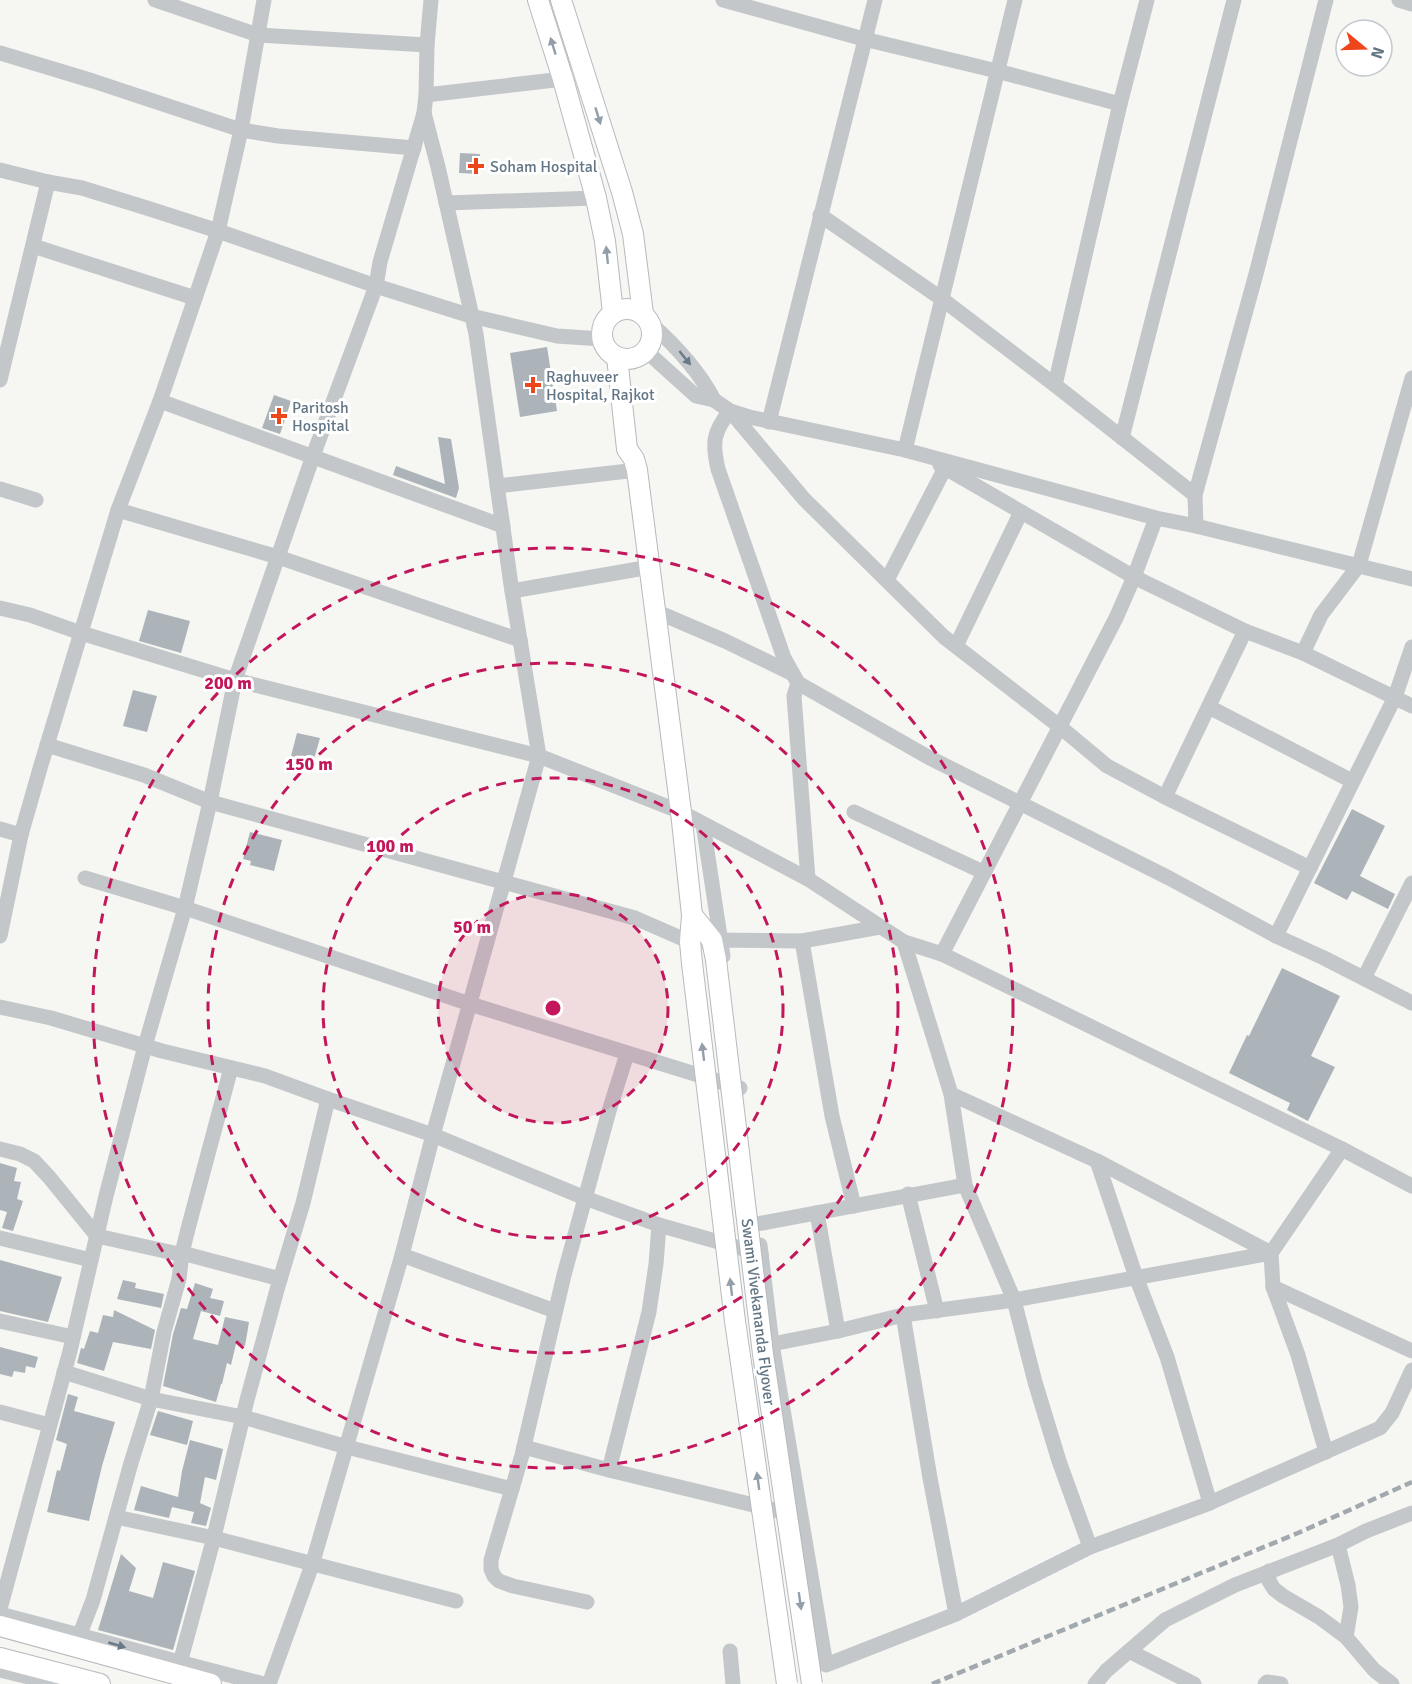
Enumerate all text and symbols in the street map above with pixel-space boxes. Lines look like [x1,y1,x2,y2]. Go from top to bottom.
north arrow [1334,18,1394,78]
one-way arrow [547,37,557,55]
text: N [1366,44,1389,61]
one-way arrow [594,107,603,125]
marker: Soham Hospital [467,157,485,175]
place label: Soham Hospital [490,157,598,177]
one-way arrow [602,245,611,264]
one-way arrow [679,350,692,366]
place label: Raghuveer Hospital, Rajkot [546,367,655,405]
marker: Raghuveer Hospital, Rajkot [524,376,542,394]
place label: Paritosh Hospital [292,398,350,436]
marker: Paritosh Hospital [270,407,288,425]
text: 200 m [204,672,252,694]
text: 150 m [285,753,333,775]
text: 100 m [366,835,414,857]
text: 50 m [453,916,491,938]
centre of rings [543,998,563,1018]
one-way arrow [698,1042,708,1061]
street label: Swami Vivekananda Flyover [737,1217,779,1407]
one-way arrow [726,1278,736,1297]
one-way arrow [753,1471,762,1490]
one-way arrow [796,1592,805,1611]
one-way arrow [109,1641,127,1650]

